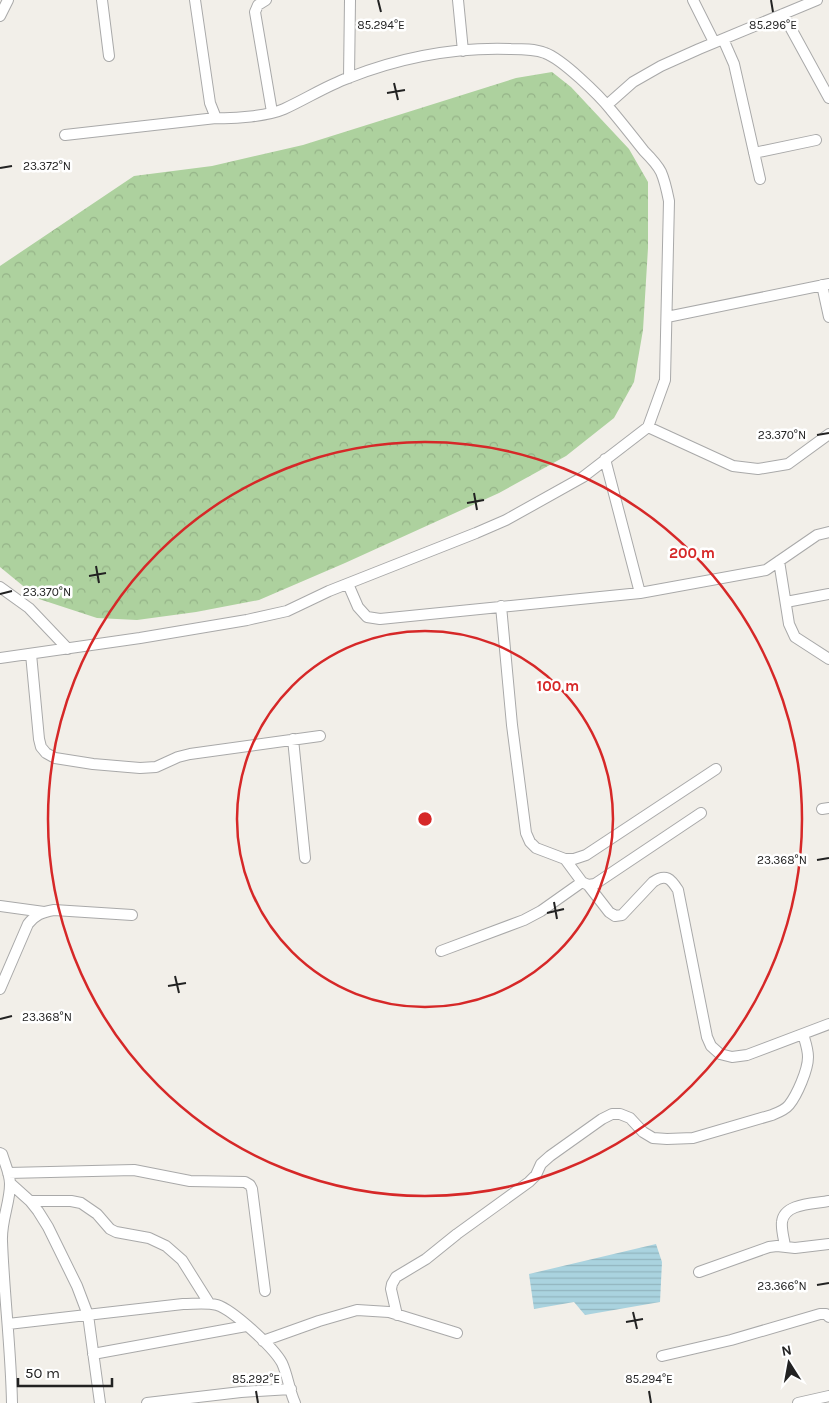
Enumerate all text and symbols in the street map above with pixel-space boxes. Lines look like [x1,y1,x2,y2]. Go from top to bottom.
text: 85.294°E [357,18,405,32]
text: 85.296°E [749,18,797,32]
text: 23.372°N [23,159,71,173]
text: 23.370°N [758,428,806,442]
text: 200 m [669,544,715,562]
text: 23.370°N [23,585,71,599]
text: 100 m [537,677,579,695]
centre of rings [416,810,434,828]
text: 23.368°N [757,853,807,867]
text: 23.368°N [22,1010,72,1024]
text: 23.366°N [757,1279,807,1293]
north arrow [764,1338,814,1388]
text: N [780,1341,793,1360]
scale bar [18,1356,111,1388]
text: 50 m [25,1364,60,1382]
text: 85.292°E [232,1372,280,1386]
text: 85.294°E [625,1372,673,1386]

